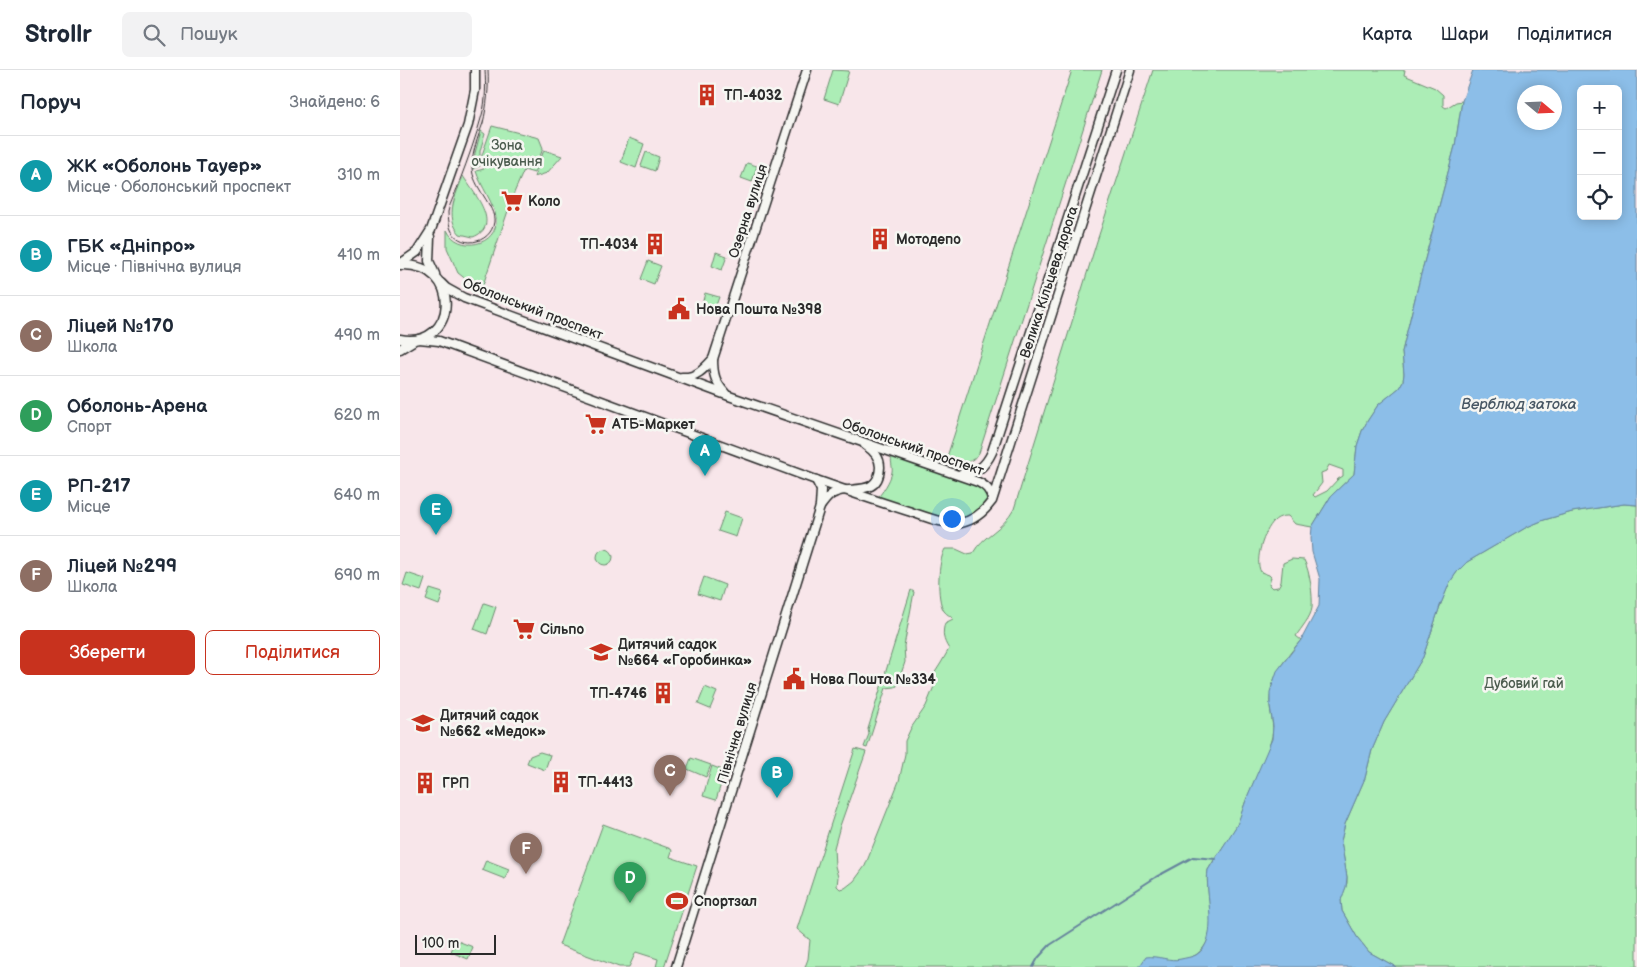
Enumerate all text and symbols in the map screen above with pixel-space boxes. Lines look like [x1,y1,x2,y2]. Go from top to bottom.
search box [122,12,472,57]
text: Strollr [25,20,92,49]
icon: search [140,21,168,49]
text: Пошук [180,23,238,46]
text: Карта [1362,24,1412,45]
text: Шари [1440,24,1489,45]
text: Поділитися [1517,24,1612,45]
building icon: ТП-4032 [694,82,720,108]
north arrow [1517,85,1562,130]
map controls [1577,85,1622,220]
button: + [1577,85,1622,130]
place label: ТП-4032 [724,87,783,104]
text: Поруч [20,90,81,115]
text: Знайдено: 6 [290,93,380,112]
button: − [1577,130,1622,175]
park label: Зона очікування [471,137,543,170]
text: ЖК «Оболонь Тауер» [67,155,262,178]
street label: Озерна вулиця [725,162,771,260]
text: A [31,166,41,185]
text: 310 m [337,166,380,185]
button: locate [1577,175,1622,220]
text: Місце · Оболонський проспект [67,178,291,197]
supermarket icon: Коло [499,188,525,214]
place label: Коло [528,193,561,210]
street label: Велика Кільцева дорога [1016,203,1082,360]
building icon: Мотодепо [867,226,893,252]
building icon: ТП-4034 [642,231,668,257]
place label: Мотодепо [896,231,961,248]
text: ГБК «Дніпро» [67,235,196,258]
place label: ТП-4034 [580,236,639,253]
text: B [30,246,42,265]
text: 410 m [337,246,380,265]
text: Місце · Північна вулиця [67,258,241,277]
street label: Оболонський проспект [460,274,606,344]
public building icon: Нова Пошта №398 [666,296,692,322]
place label: Нова Пошта №398 [696,301,822,318]
text: Ліцей №170 [67,315,174,338]
text: C [30,326,42,345]
text: 490 m [334,326,380,345]
text: Школа [67,338,117,357]
text: Оболонь-Арена [67,395,207,418]
water label: Верблюд затока [1461,395,1577,414]
text: D [30,406,42,425]
text: 620 m [334,406,380,425]
supermarket icon: АТБ-Маркет [583,411,609,437]
street label: Оболонський проспект [840,415,987,479]
place label: АТБ-Маркет [611,416,695,433]
text: Спорт [67,418,112,437]
pin: A [689,435,721,476]
text: РП-217 [67,475,131,498]
text: E [31,486,41,505]
text: 640 m [334,486,380,505]
pin: E [420,494,452,535]
text: Місце [67,498,111,517]
your location [939,506,965,532]
text: Ліцей №299 [67,555,177,578]
text: F [31,566,41,585]
text: 690 m [334,566,380,585]
text: Школа [67,578,117,597]
supermarket icon: Сільпо [511,616,537,642]
place label: Сільпо [540,621,584,638]
button: Зберегти [20,630,195,675]
button: Поділитися [205,630,380,675]
place label: Дитячий садок №664 «Горобинка» [618,636,752,669]
school or university icon: Дитячий садок №664 «Горобинка» [588,639,614,665]
public building icon: Нова Пошта №334 [781,666,807,692]
place label: Нова Пошта №334 [810,671,937,688]
park label: Дубовий гай [1484,675,1564,692]
building icon: ТП-4746 [650,680,676,706]
street label: Північна вулиця [713,680,761,786]
place label: ТП-4746 [590,685,647,702]
place label: Дитячий садок №662 «Медок» [440,707,546,740]
school or university icon: Дитячий садок №662 «Медок» [410,710,436,736]
pin: C [654,755,686,796]
pin: B [761,757,793,798]
building icon: ТП-4413 [548,769,574,795]
building icon: ГРП [412,770,438,796]
place label: ТП-4413 [578,774,633,791]
place label: ГРП [442,775,469,792]
pin: F [510,833,542,874]
pin: D [614,862,646,903]
sports icon: Спортзал [664,888,690,914]
place label: Спортзал [694,893,757,910]
scale bar [415,932,496,955]
text: 100 m [422,935,459,952]

